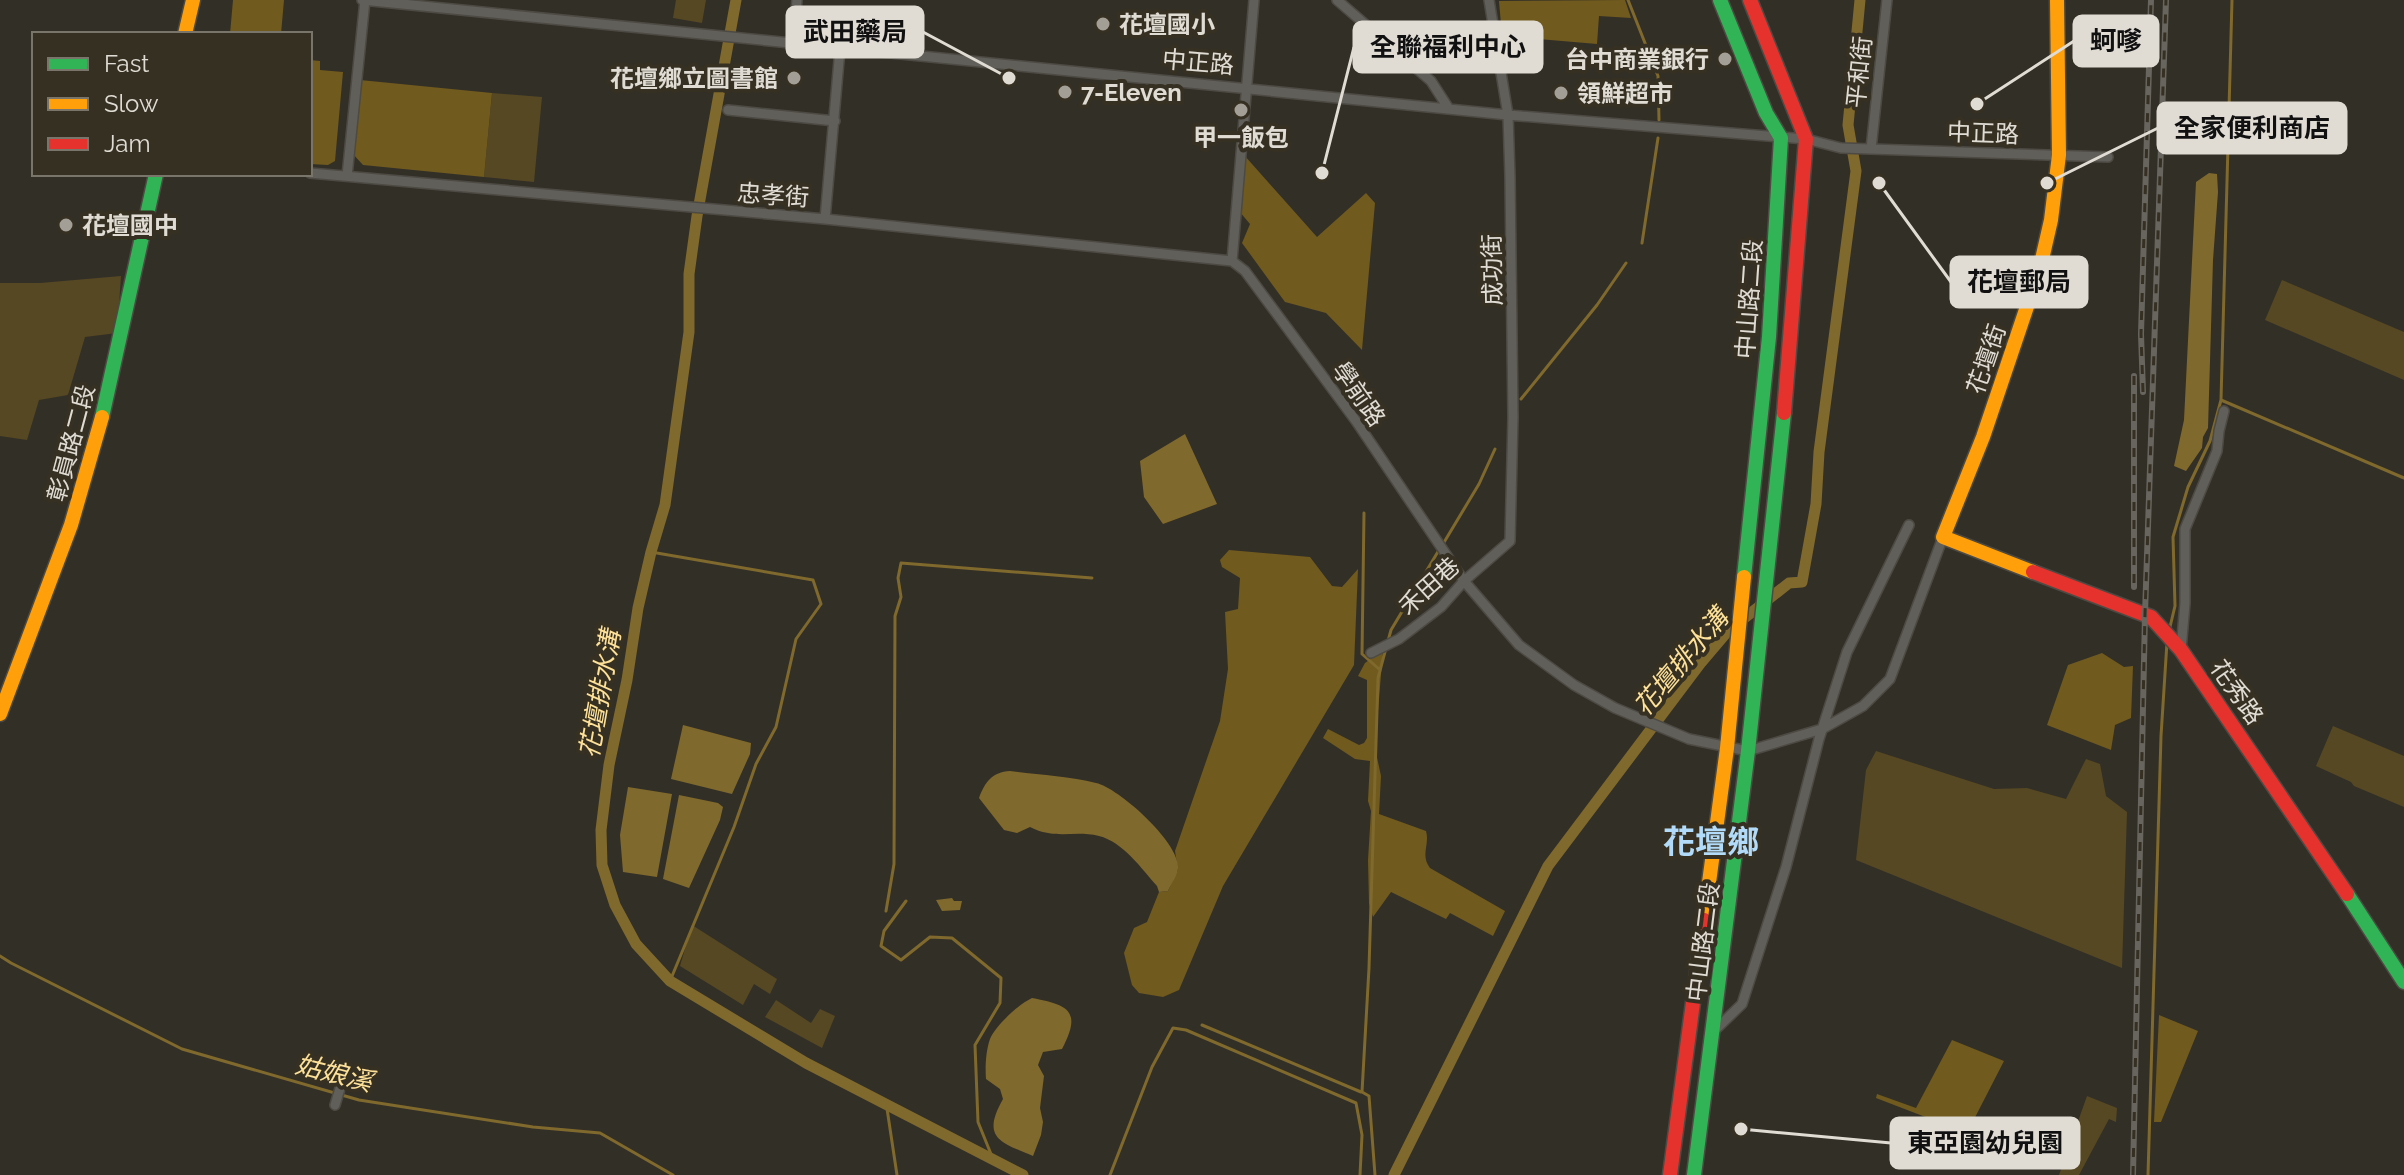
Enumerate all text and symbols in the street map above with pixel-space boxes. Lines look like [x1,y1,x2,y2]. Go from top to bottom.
callout: 武田藥局 [787,7,923,57]
place label: 花壇國小 [1119,10,1215,39]
marker: 花壇國小 [1094,15,1112,33]
callout: 蚵嗲 [2074,16,2158,66]
text: 武田藥局 [803,17,907,47]
callout: 全聯福利中心 [1354,22,1542,72]
text: 蚵嗲 [2090,26,2142,56]
legend [32,32,312,176]
text: 全聯福利中心 [1370,32,1526,62]
street label: 平和街 [1841,35,1877,109]
street label: 中正路 [1161,44,1235,80]
place label: 台中商業銀行 [1565,45,1709,74]
text: Fast [104,49,149,78]
marker: 台中商業銀行 [1716,50,1734,68]
place label: 花壇鄉立圖書館 [610,64,778,93]
marker: 花壇鄉立圖書館 [785,69,803,87]
place label: 7-Eleven [1081,78,1182,107]
place label: 領鮮超市 [1577,79,1673,108]
marker: 7-Eleven [1056,83,1074,101]
marker: 領鮮超市 [1552,84,1570,102]
text: Slow [104,89,159,118]
marker: 甲一飯包 [1232,101,1250,119]
callout: 全家便利商店 [2158,103,2346,153]
text: 全家便利商店 [2174,113,2330,143]
street label: 中正路 [1947,117,2019,149]
place label: 甲一飯包 [1193,123,1289,152]
text: Jam [104,129,150,158]
street label: 忠孝街 [736,178,810,212]
place label: 花壇國中 [82,211,178,240]
marker: 花壇國中 [57,216,75,234]
street label: 成功街 [1477,234,1507,306]
street label: 中山路二段 [1730,238,1768,360]
callout: 花壇郵局 [1951,257,2087,307]
text: 花壇郵局 [1967,267,2071,297]
street label: 花壇街 [1961,320,2011,398]
street label: 學前路 [1326,356,1392,432]
street label: 彰員路二段 [41,381,101,505]
street label: 禾田巷 [1393,551,1465,621]
water label: 花壇排水溝 [1628,600,1737,721]
water label: 花壇排水溝 [574,623,627,761]
street label: 花秀路 [2204,654,2270,730]
district label: 花壇鄉 [1663,823,1759,860]
street label: 中山路二段 [1681,881,1725,1003]
water label: 姑娘溪 [293,1049,379,1098]
callout: 東亞園幼兒園 [1891,1118,2079,1168]
text: 東亞園幼兒園 [1907,1128,2063,1158]

